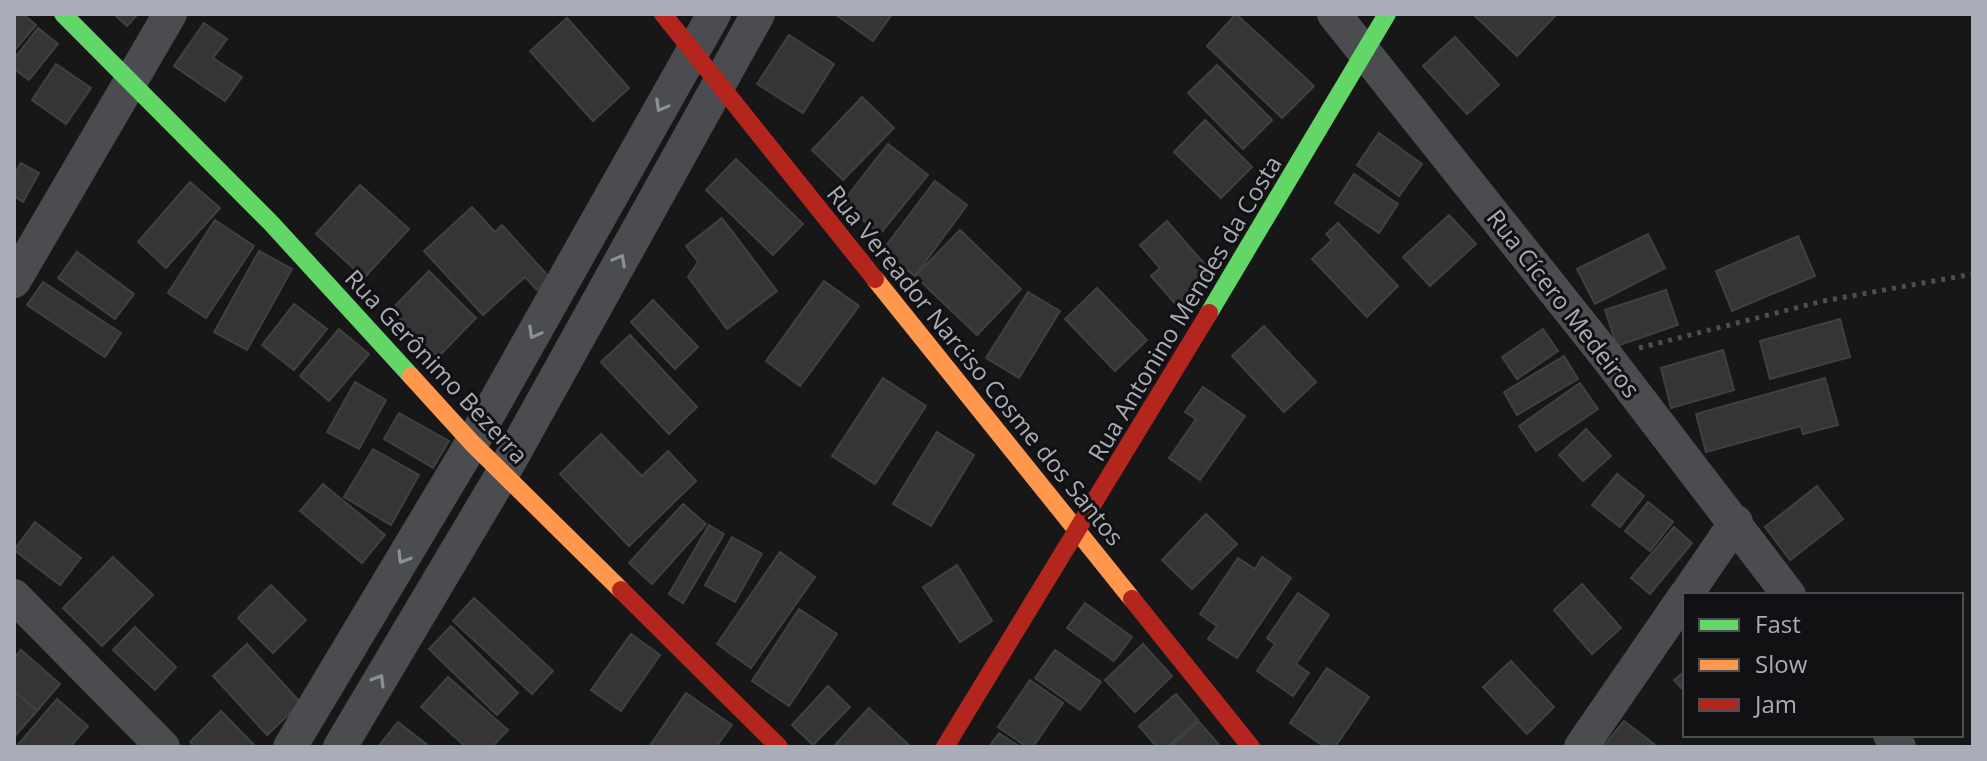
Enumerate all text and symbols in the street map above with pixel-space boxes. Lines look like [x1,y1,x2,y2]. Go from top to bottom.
one-way arrow [655,97,671,112]
street label: Rua Antonino Mendes da Costa [1079,149,1289,467]
street label: Rua Vereador Narciso Cosme dos Santos [820,178,1132,552]
street label: Rua Cícero Medeiros [1480,202,1648,404]
one-way arrow [611,254,626,268]
street label: Rua Gerônimo Bezerra [338,262,536,470]
one-way arrow [528,324,544,339]
one-way arrow [397,549,413,564]
legend [1683,593,1963,737]
text: Fast [1755,607,1801,640]
text: Slow [1755,647,1808,680]
one-way arrow [370,674,385,689]
text: Jam [1753,687,1797,720]

